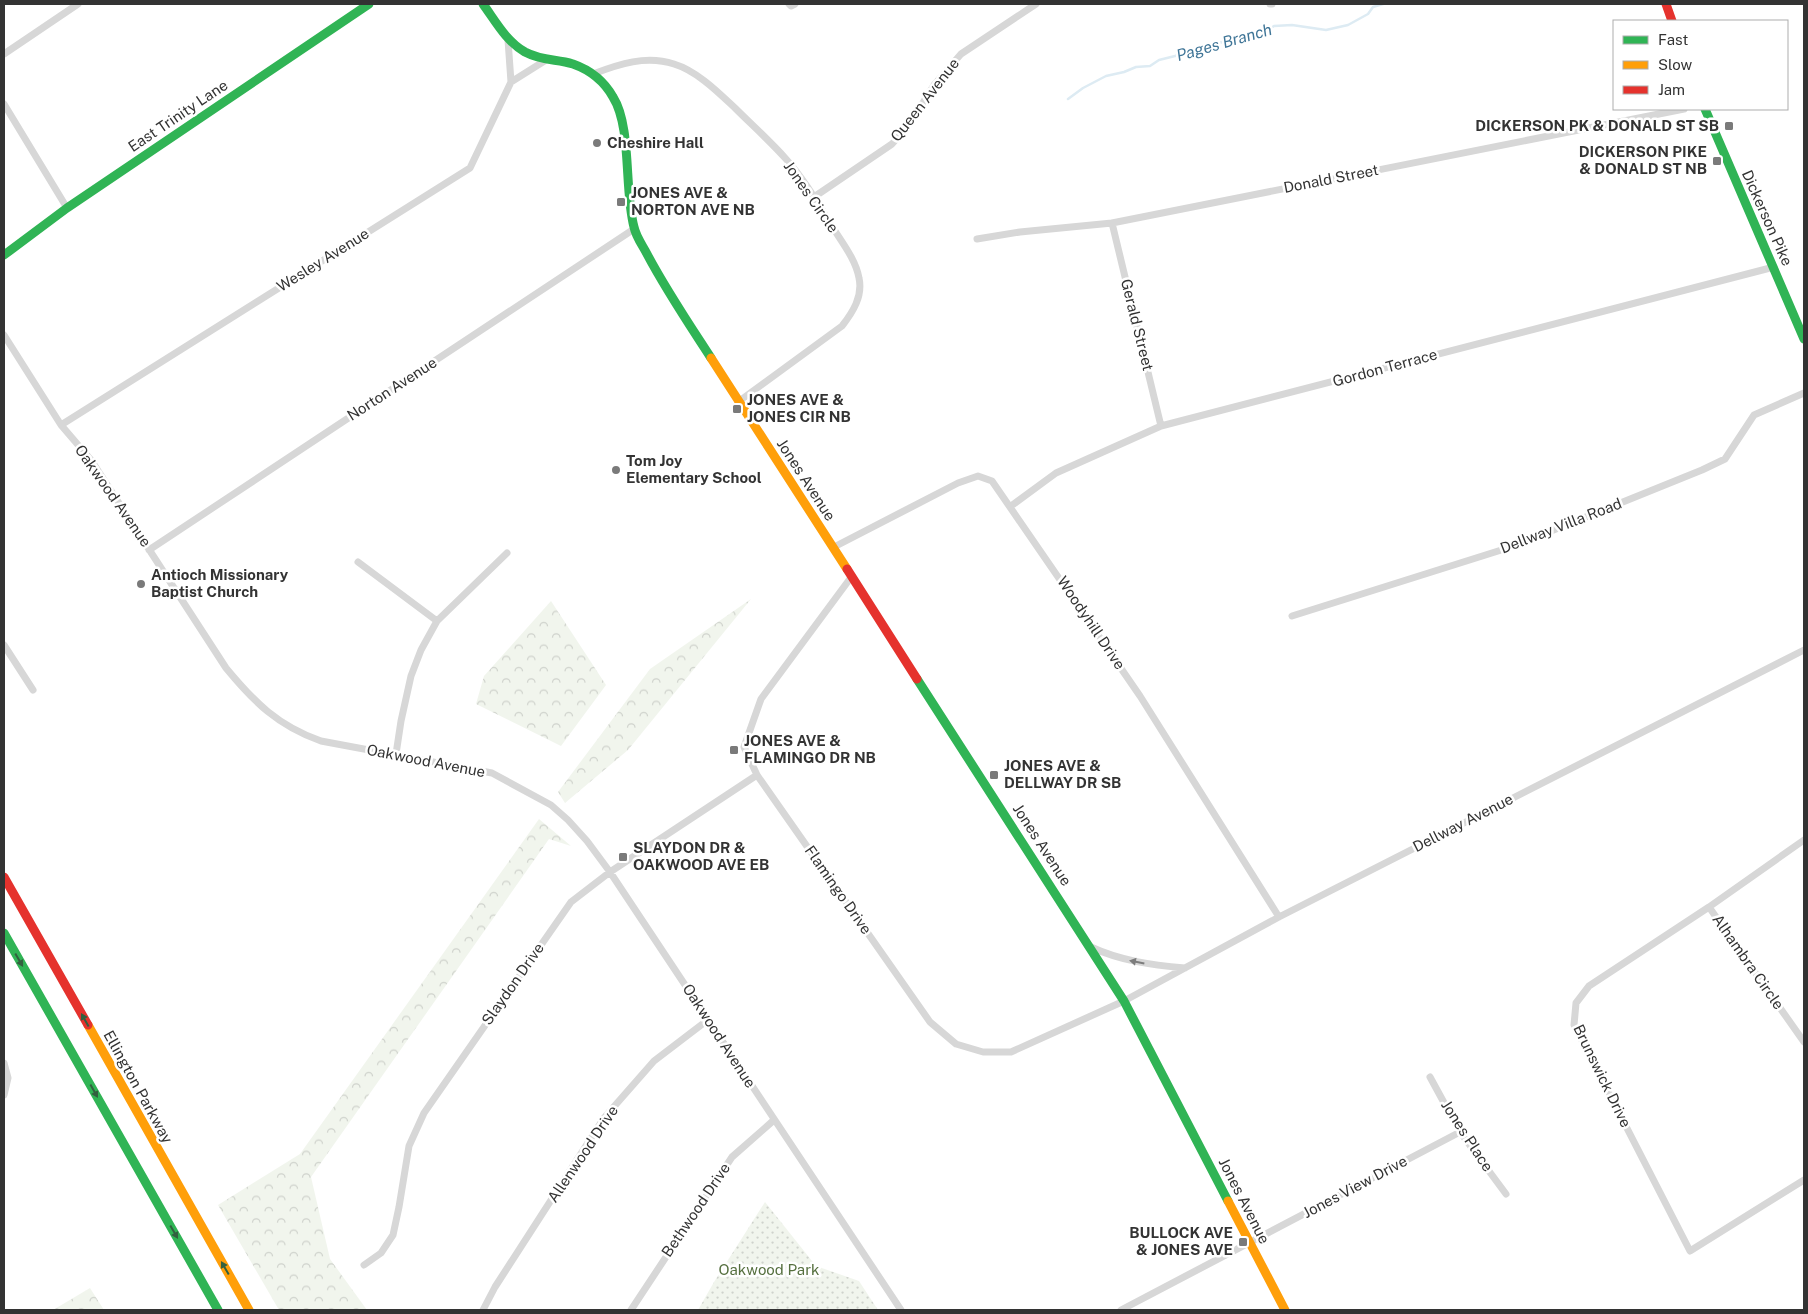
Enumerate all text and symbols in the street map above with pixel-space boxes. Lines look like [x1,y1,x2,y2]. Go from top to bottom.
water label: Pages Branch [1174,20,1274,65]
legend [1613,20,1788,110]
text: Fast [1658,31,1688,48]
street label: Queen Avenue [887,55,962,145]
text: Slow [1658,56,1693,73]
street label: East Trinity Lane [125,76,231,155]
text: Jam [1658,81,1685,98]
place label: DICKERSON PK & DONALD ST SB [1475,117,1719,134]
marker: DICKERSON PK & DONALD ST SB [1723,120,1735,132]
place label: Cheshire Hall [607,134,704,151]
marker: Cheshire Hall [591,137,603,149]
place label: DICKERSON PIKE & DONALD ST NB [1579,143,1707,177]
marker: DICKERSON PIKE & DONALD ST NB [1711,155,1723,167]
street label: Jones Circle [781,158,842,236]
street label: Donald Street [1282,161,1380,196]
street label: Dickerson Pike [1739,167,1796,268]
place label: JONES AVE & NORTON AVE NB [631,184,755,218]
marker: JONES AVE & NORTON AVE NB [615,196,627,208]
street label: Wesley Avenue [274,224,372,295]
street label: Gerald Street [1118,277,1157,373]
street label: Gordon Terrace [1331,345,1439,390]
street label: Norton Avenue [344,353,440,424]
place label: JONES AVE & JONES CIR NB [747,391,851,425]
marker: JONES AVE & JONES CIR NB [731,403,743,415]
street label: Jones Avenue [774,436,839,524]
street label: Oakwood Avenue [72,442,155,550]
place label: Tom Joy Elementary School [626,452,762,486]
marker: Tom Joy Elementary School [610,464,622,476]
street label: Dellway Villa Road [1498,495,1624,556]
place label: Antioch Missionary Baptist Church [151,566,289,600]
street label: Woodyhill Drive [1054,573,1129,672]
marker: Antioch Missionary Baptist Church [135,578,147,590]
place label: JONES AVE & FLAMINGO DR NB [744,732,876,766]
street label: Oakwood Avenue [365,741,487,780]
marker: JONES AVE & FLAMINGO DR NB [728,744,740,756]
place label: JONES AVE & DELLWAY DR SB [1004,757,1121,791]
marker: JONES AVE & DELLWAY DR SB [988,769,1000,781]
street label: Dellway Avenue [1410,790,1516,855]
street label: Jones Avenue [1010,801,1075,889]
place label: SLAYDON DR & OAKWOOD AVE EB [633,839,769,873]
street label: Flamingo Drive [802,842,875,937]
marker: SLAYDON DR & OAKWOOD AVE EB [617,851,629,863]
street label: Alhambra Circle [1709,911,1788,1012]
street label: Slaydon Drive [478,939,547,1028]
one-way arrow [15,953,24,967]
one-way arrow [1130,958,1145,966]
street label: Oakwood Avenue [680,981,759,1091]
one-way arrow [80,1013,89,1027]
street label: Brunswick Drive [1570,1022,1635,1130]
street label: Ellington Parkway [100,1028,176,1146]
one-way arrow [89,1084,98,1097]
street label: Jones Place [1438,1097,1497,1175]
street label: Allenwood Drive [544,1102,621,1205]
street label: Jones View Drive [1300,1152,1410,1221]
street label: Jones Avenue [1216,1155,1273,1247]
street label: Bethwood Drive [658,1160,733,1260]
place label: BULLOCK AVE & JONES AVE [1129,1224,1233,1258]
one-way arrow [169,1225,178,1239]
marker: BULLOCK AVE & JONES AVE [1237,1236,1249,1248]
one-way arrow [221,1261,230,1274]
park label: Oakwood Park [719,1261,819,1278]

